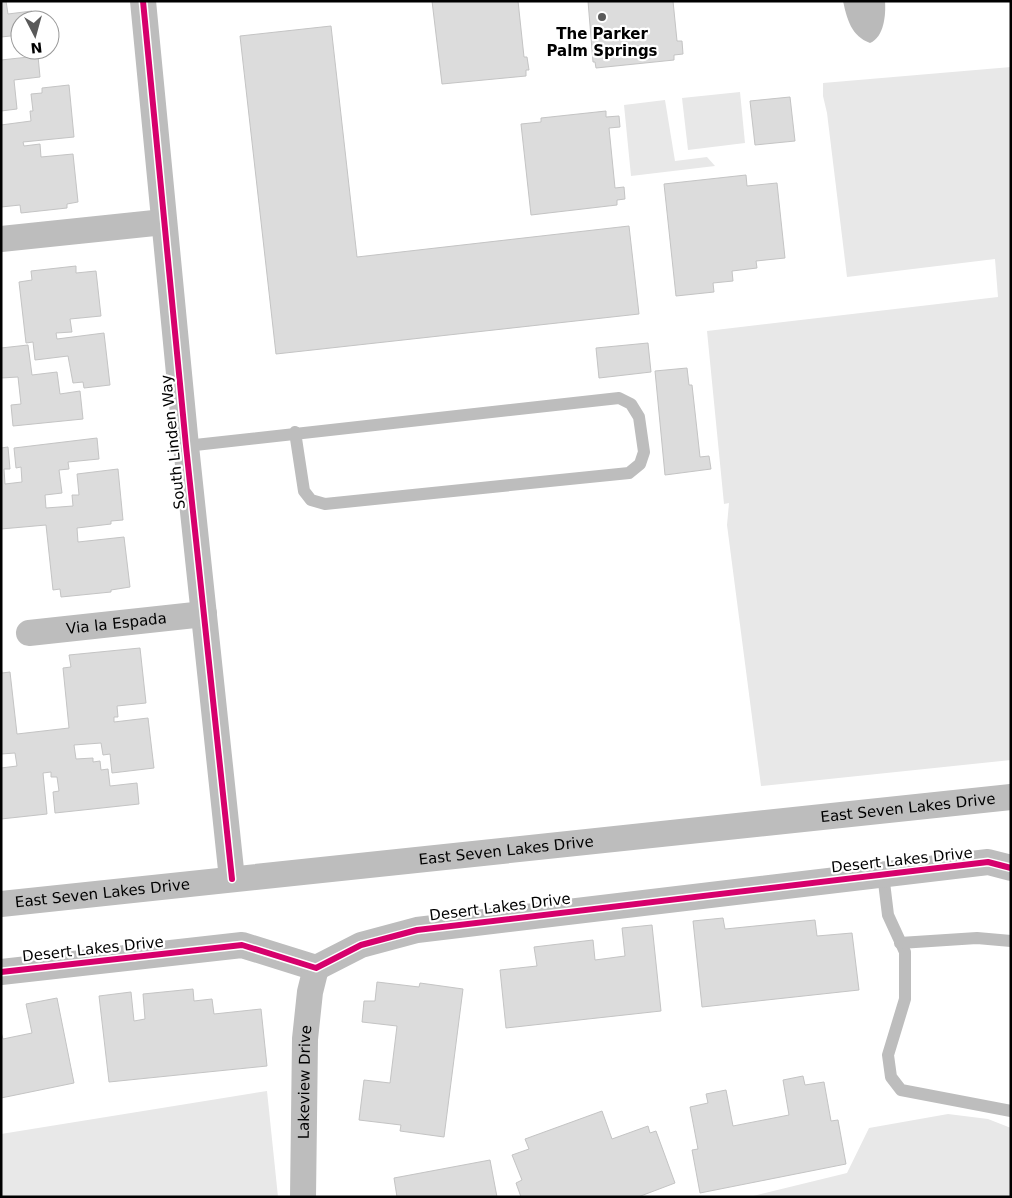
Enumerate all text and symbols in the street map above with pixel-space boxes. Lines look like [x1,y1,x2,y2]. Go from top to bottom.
north arrow [10,10,60,60]
marker: The Parker Palm Springs [596,11,608,23]
place label: The Parker Palm Springs [546,25,658,60]
text: N [30,39,43,56]
street label: South Linden Way [157,374,189,510]
street label: Via la Espada [65,609,168,638]
street label: East Seven Lakes Drive [819,790,996,826]
street label: East Seven Lakes Drive [418,832,595,869]
street label: Desert Lakes Drive [830,844,974,876]
street label: East Seven Lakes Drive [14,875,191,911]
street label: Desert Lakes Drive [428,889,572,925]
street label: Desert Lakes Drive [21,933,165,965]
street label: Lakeview Drive [295,1024,315,1139]

